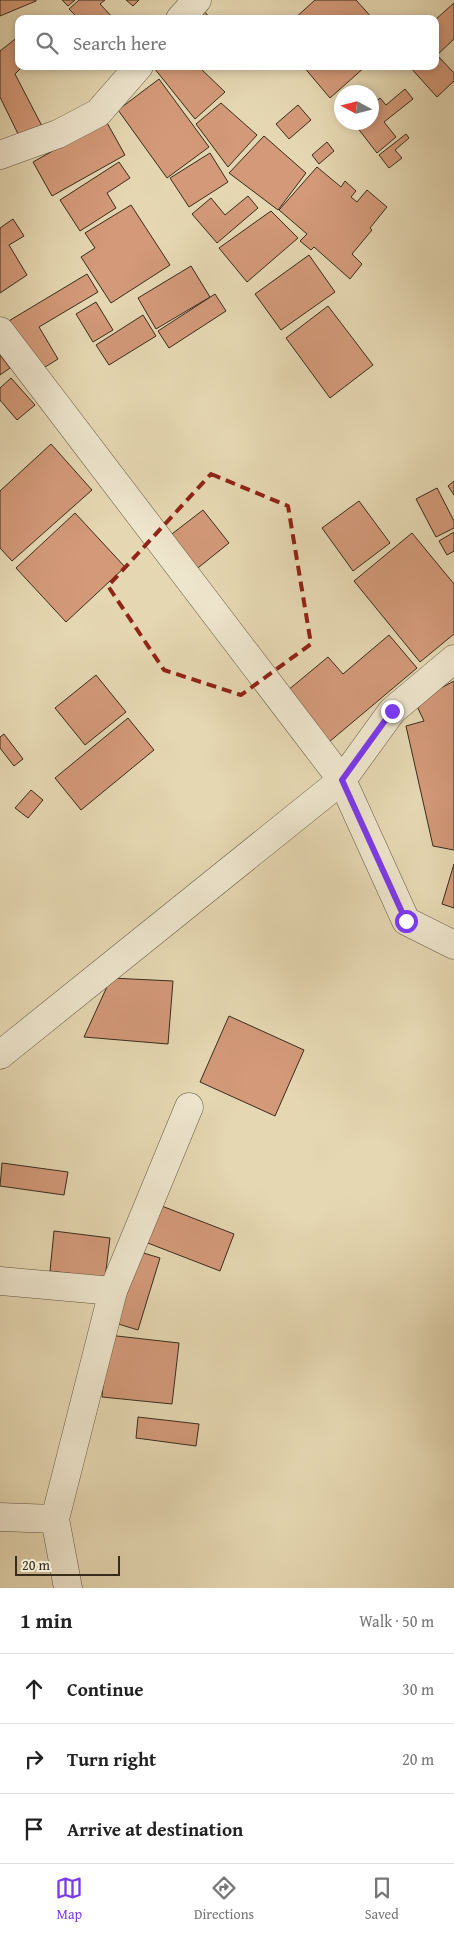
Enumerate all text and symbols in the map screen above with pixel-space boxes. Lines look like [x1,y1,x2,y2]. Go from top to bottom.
search box [15,15,439,70]
icon: search [33,29,61,57]
text: Search here [73,29,167,57]
north arrow [334,85,379,130]
route end [381,700,404,723]
route start [395,910,418,933]
scale bar [15,1553,120,1576]
text: 20 m [22,1555,50,1575]
text: 1 min [20,1605,72,1636]
text: Walk · 50 m [359,1609,434,1633]
icon: ahead [20,1675,48,1703]
text: Continue [67,1675,144,1703]
text: 30 m [402,1677,434,1701]
icon: right [20,1745,48,1773]
text: Turn right [67,1745,156,1773]
text: 20 m [402,1747,434,1771]
icon: arrive [20,1815,48,1843]
text: Arrive at destination [67,1815,243,1843]
tab: Map [55,1874,83,1924]
tab: Directions [194,1874,254,1924]
tab: Saved [365,1874,399,1924]

